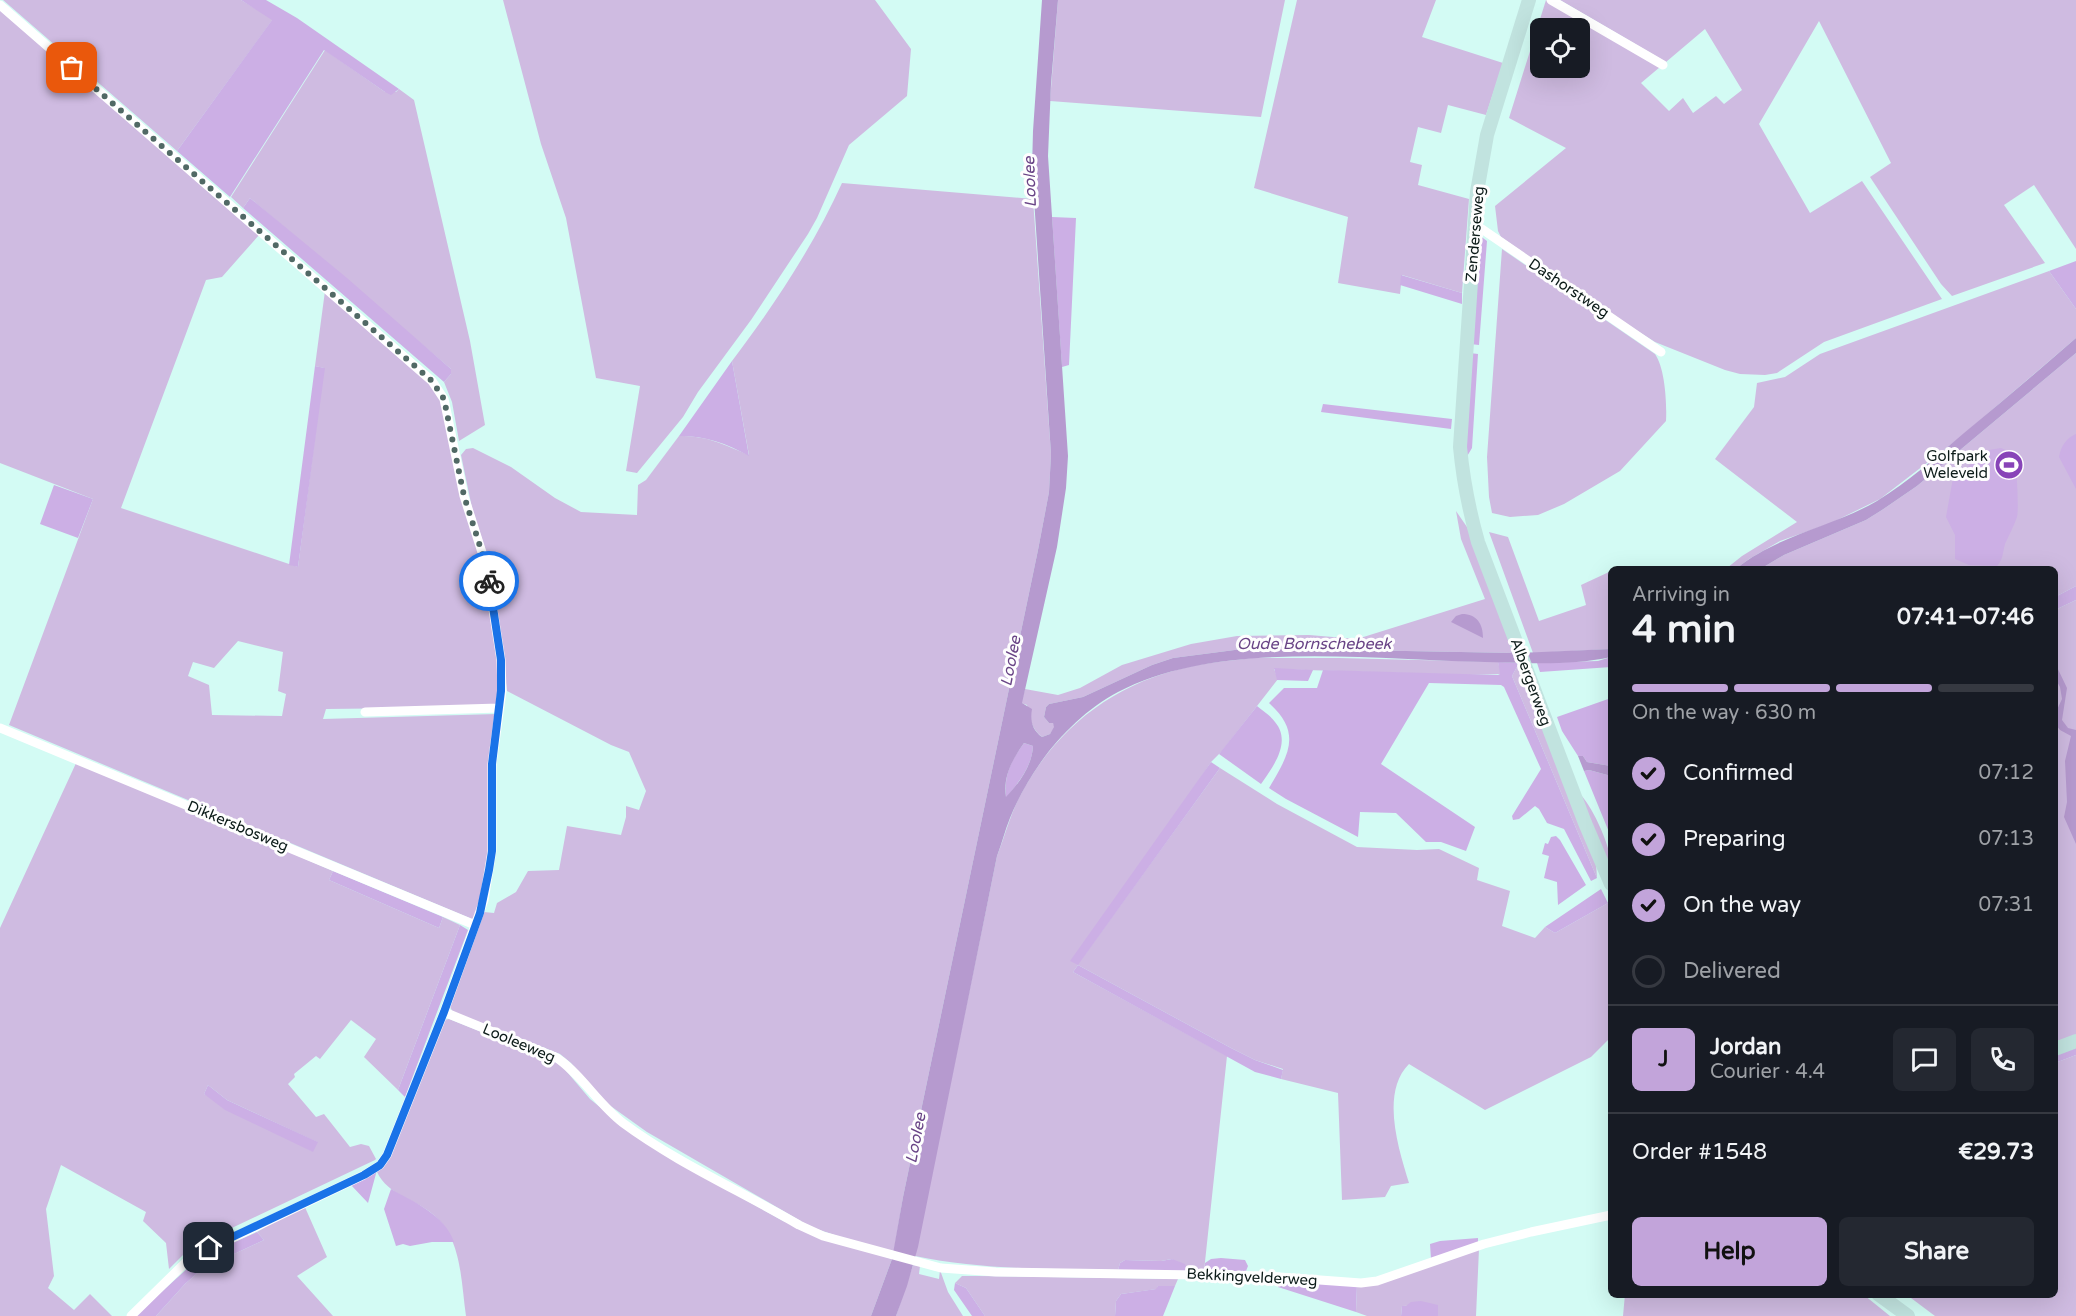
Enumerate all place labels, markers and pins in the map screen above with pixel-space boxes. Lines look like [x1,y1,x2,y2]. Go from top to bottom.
pin [46,42,97,93]
place label: Golfpark Weleveld [1923,447,1988,482]
sports icon: Golfpark Weleveld [1993,449,2025,481]
pin [183,1222,234,1273]

